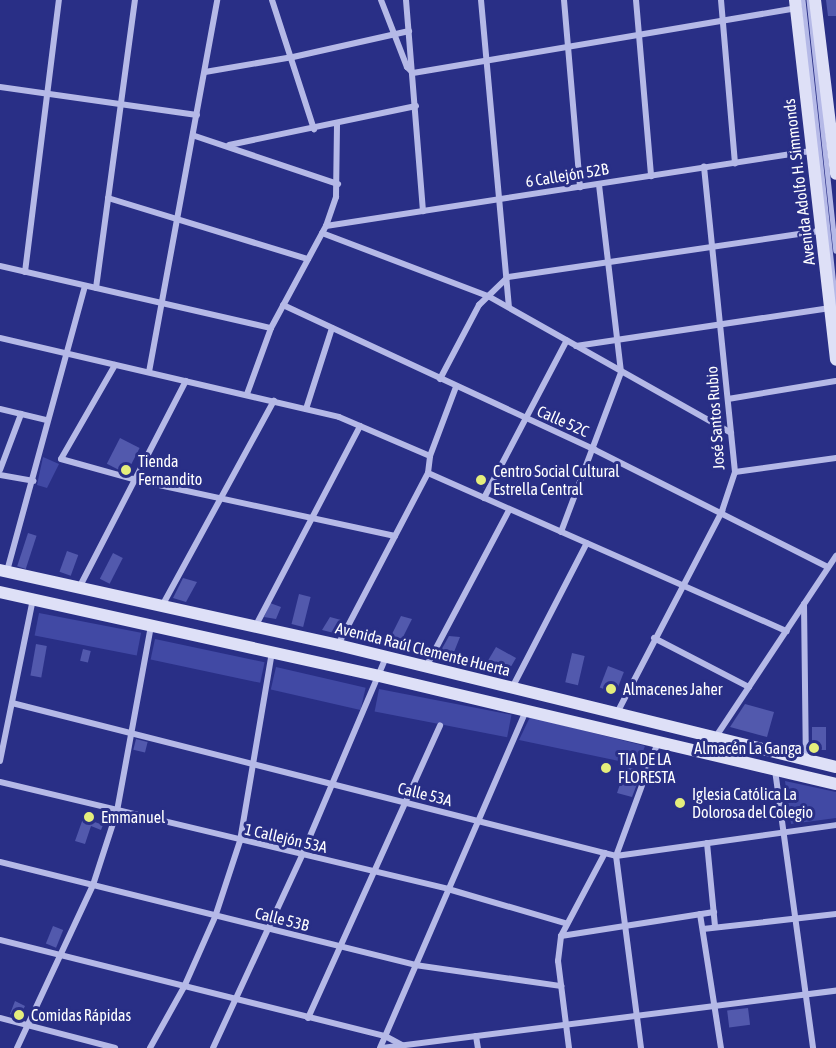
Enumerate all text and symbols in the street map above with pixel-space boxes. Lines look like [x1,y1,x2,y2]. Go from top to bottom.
street label: Avenida Adolfo H. Simmonds [779,98,819,266]
street label: 6 Callejón 52B [524,159,610,191]
street label: José Santos Rubio [702,365,728,471]
street label: Calle 52C [534,401,592,441]
place label: Tienda Fernandito [138,451,202,489]
place label: Centro Social Cultural Estrella Central [493,461,620,499]
marker: Tienda Fernandito [119,463,133,477]
marker: Centro Social Cultural Estrella Central [474,473,488,487]
street label: Avenida Raúl Clemente Huerta [334,618,512,680]
place label: Almacenes Jaher [623,679,722,699]
marker: Almacenes Jaher [604,682,618,696]
place label: Almacén La Ganga [694,738,802,758]
marker: Almacén La Ganga [807,741,821,755]
place label: TIA DE LA FLORESTA [618,749,675,787]
marker: TIA DE LA FLORESTA [599,761,613,775]
street label: Calle 53A [396,778,454,810]
place label: Iglesia Católica La Dolorosa del Colegio [692,784,813,822]
marker: Iglesia Católica La Dolorosa del Colegio [673,796,687,810]
place label: Emmanuel [101,807,165,827]
marker: Emmanuel [82,810,96,824]
street label: 1 Callejón 53A [243,819,329,857]
street label: Calle 53B [253,903,311,935]
place label: Comidas Rápidas [31,1005,131,1025]
marker: Comidas Rápidas [12,1008,26,1022]

